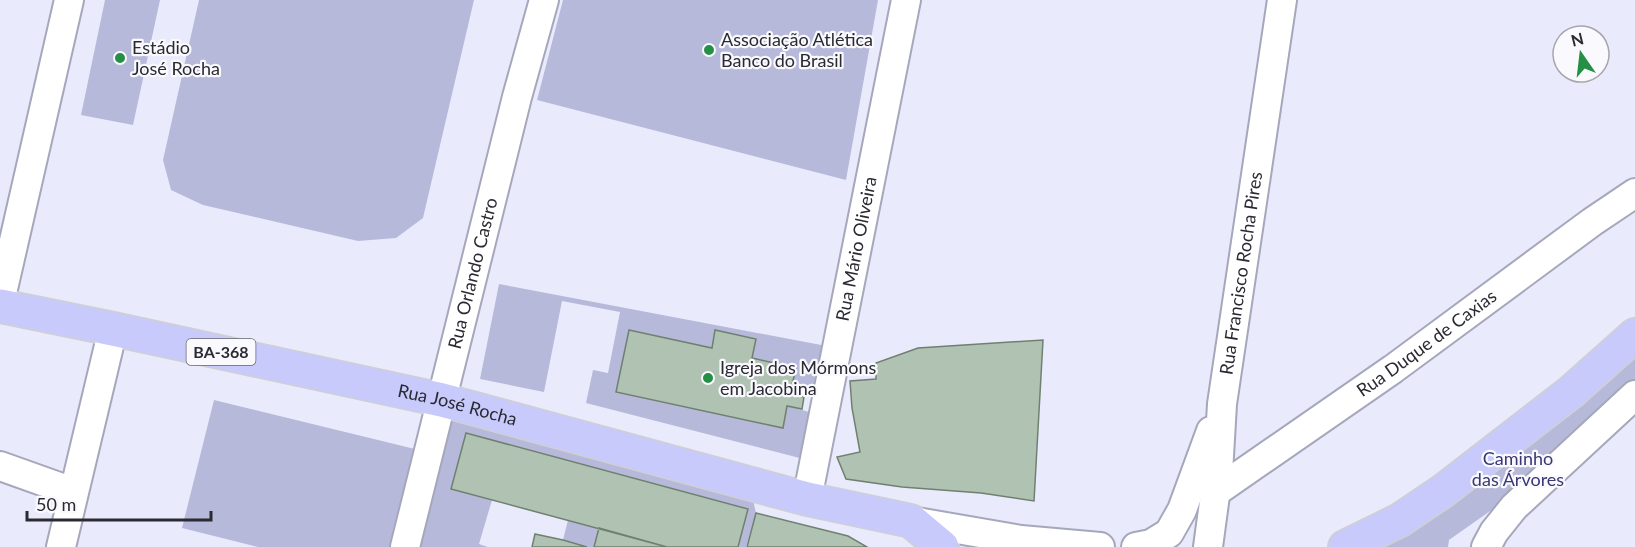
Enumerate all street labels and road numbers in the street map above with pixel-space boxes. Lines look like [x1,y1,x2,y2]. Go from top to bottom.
street label: Rua Francisco Rocha Pires [1214,170,1266,376]
street label: Rua Mário Oliveira [831,175,881,323]
street label: Rua Orlando Castro [443,195,502,351]
street label: Rua Duque de Caxias [1352,284,1501,401]
road number: BA-368 [186,339,256,365]
street label: Rua José Rocha [396,379,520,430]

